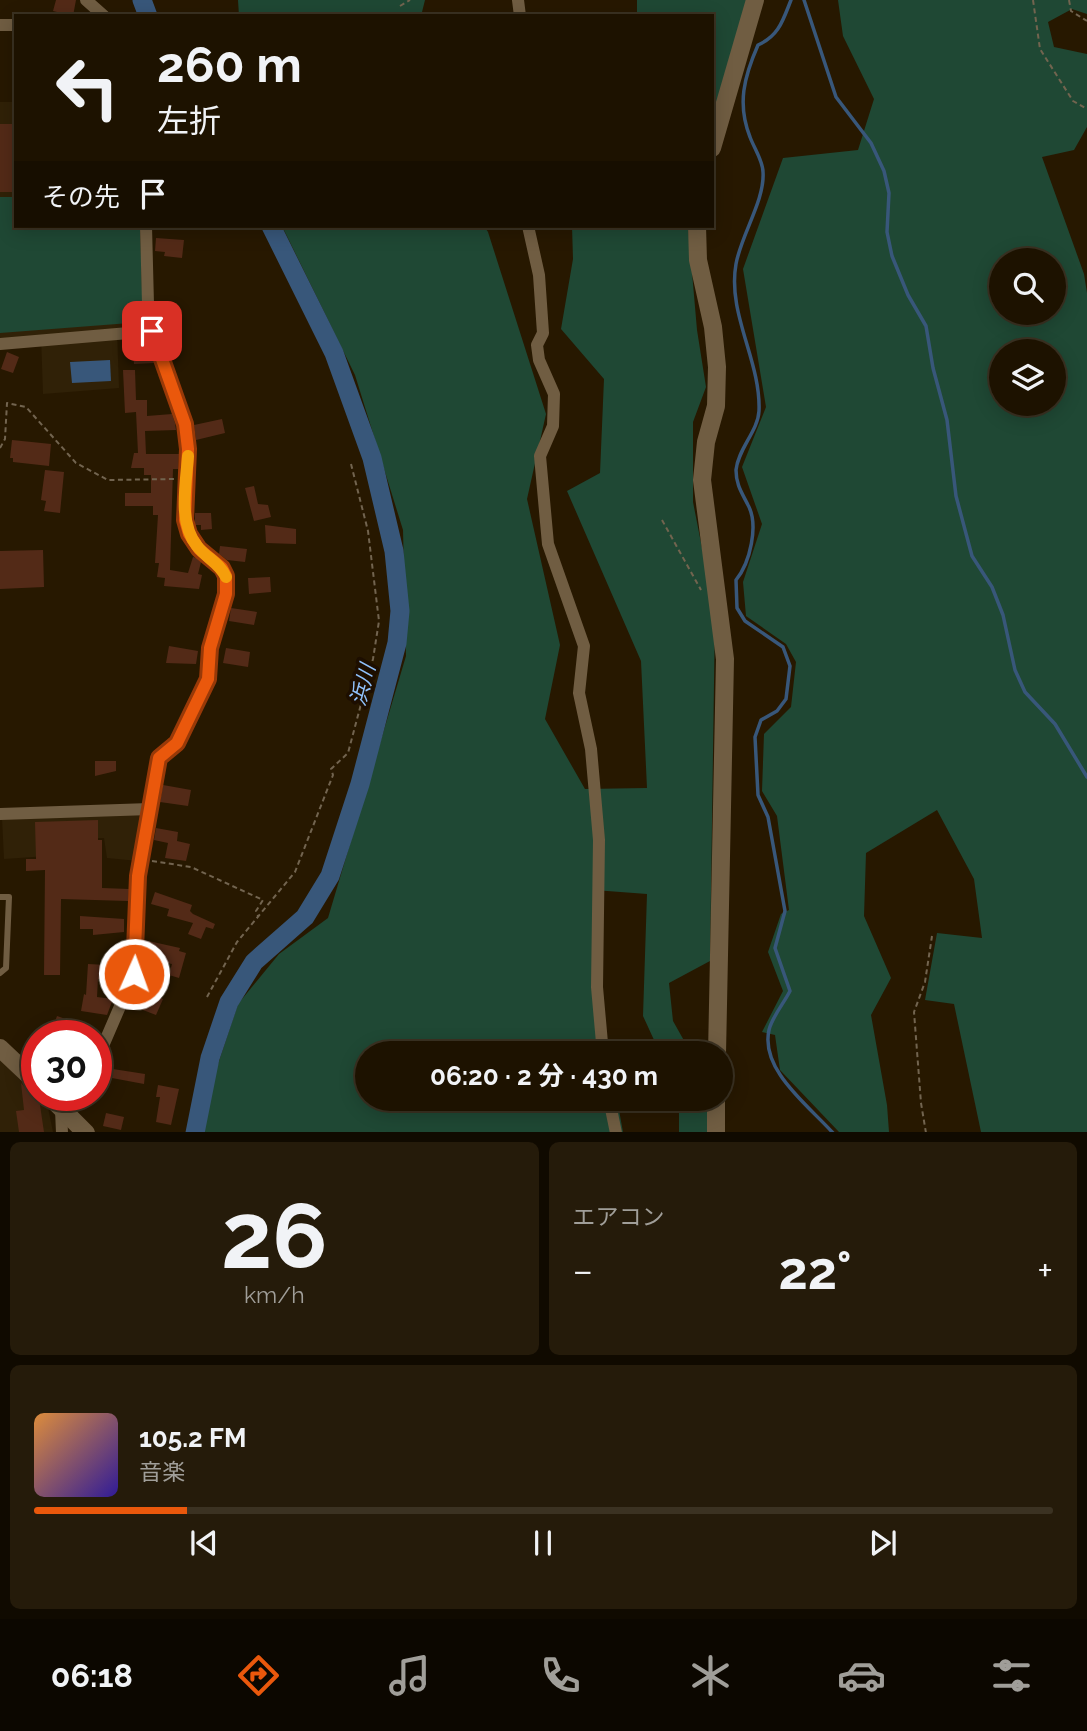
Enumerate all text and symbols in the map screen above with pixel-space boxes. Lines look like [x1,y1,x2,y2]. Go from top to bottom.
text: 260 m [157,36,302,93]
icon: left [42,42,133,133]
text: 左折 [157,102,221,139]
icon: arrive [134,175,172,213]
text: その先 [42,182,120,212]
map controls [989,248,1066,416]
button: search [989,248,1066,325]
pin [122,301,182,361]
icon: arrive [133,312,171,350]
button: layers [989,339,1066,416]
water label: 浜川 [345,659,381,708]
position arrow [97,937,171,1011]
speed limit sign: 30 [21,1020,112,1111]
text: 06:20 · 2 分 · 430 m [430,1061,658,1091]
text: 26 [221,1182,328,1289]
text: エアコン [573,1203,665,1230]
text: 22° [779,1240,852,1301]
text: − [573,1248,593,1293]
text: + [1037,1248,1053,1293]
text: km/h [244,1281,305,1308]
text: 105.2 FM [139,1423,246,1453]
text: 音楽 [139,1458,185,1485]
icon: previous [185,1524,223,1562]
icon: pause [524,1524,562,1562]
icon: next [864,1524,902,1562]
icon: directions [234,1651,283,1700]
icon: music [385,1651,434,1700]
icon: phone [536,1651,585,1700]
icon: climate [686,1651,735,1700]
icon: car [837,1651,886,1700]
icon: filters [987,1651,1036,1700]
text: 06:18 [51,1657,133,1694]

